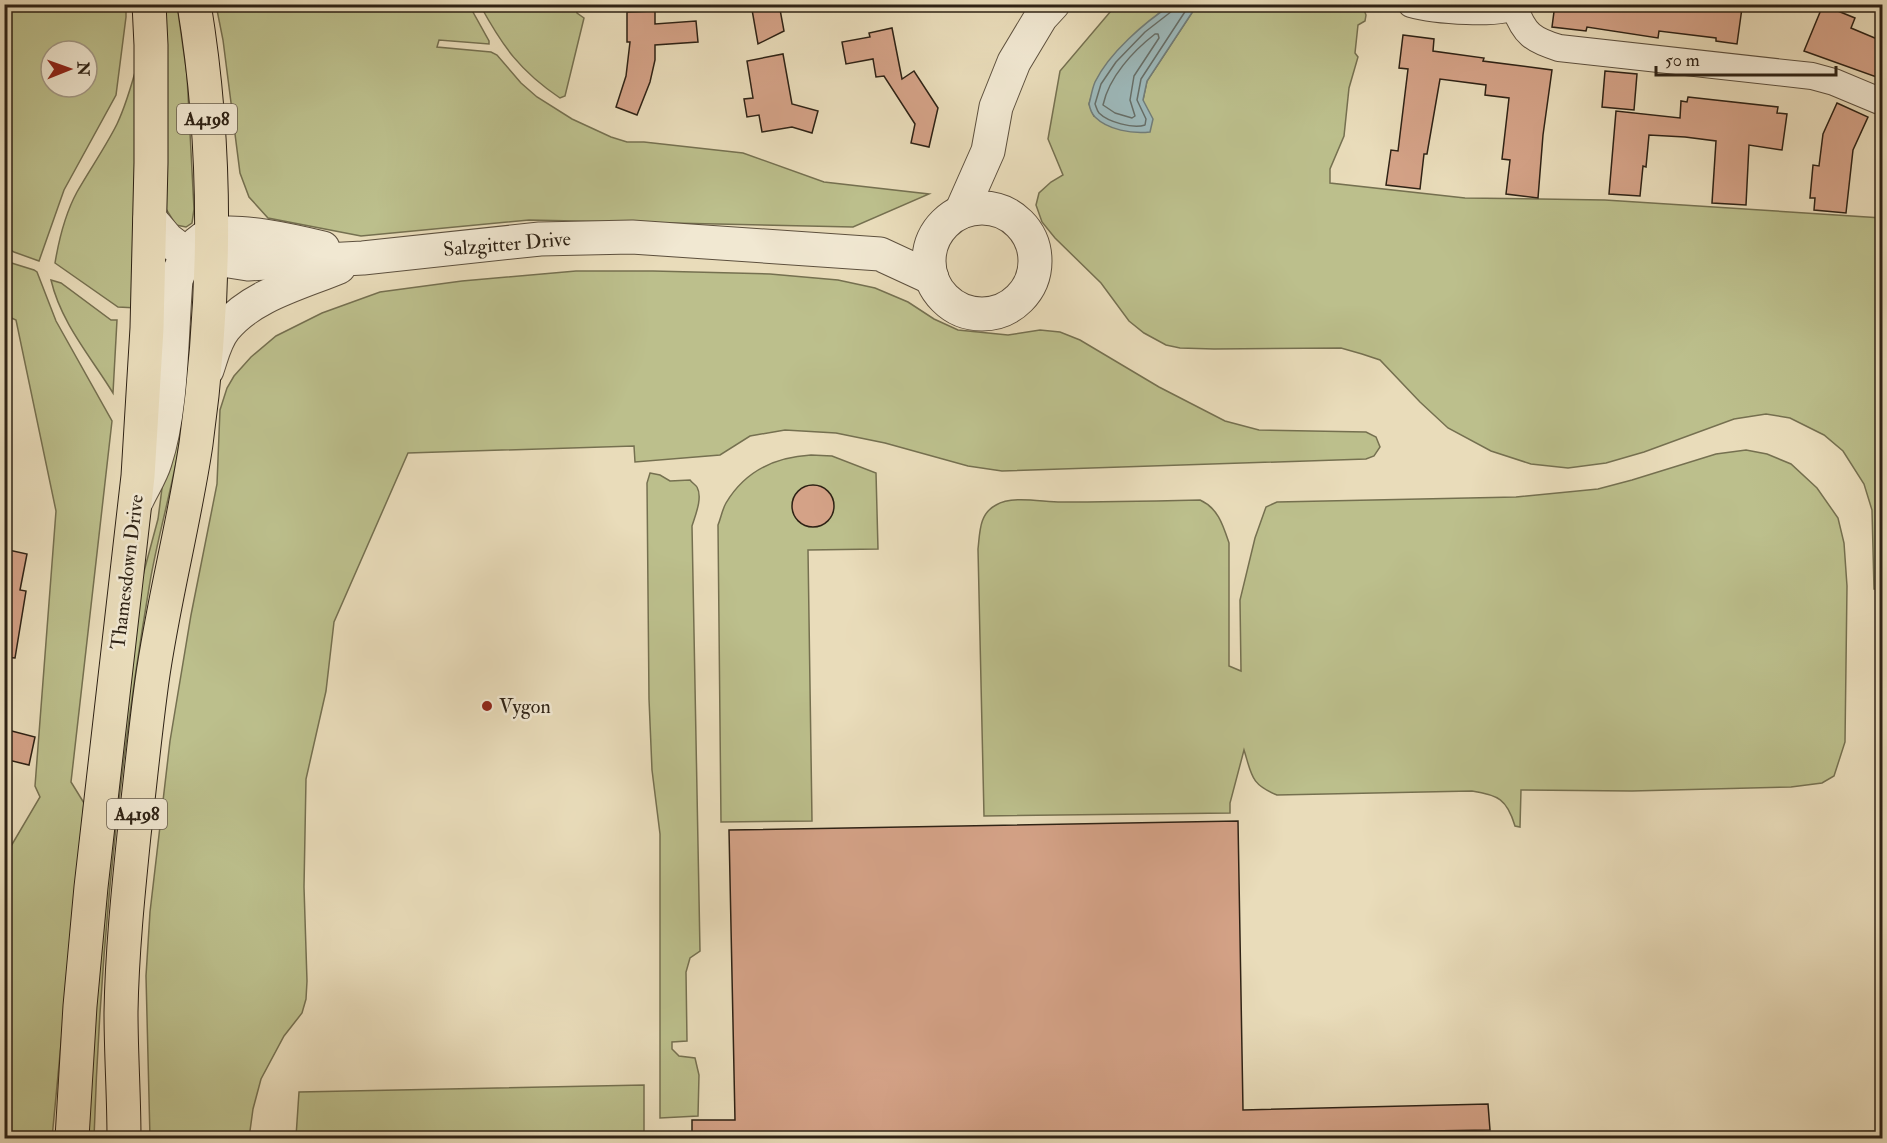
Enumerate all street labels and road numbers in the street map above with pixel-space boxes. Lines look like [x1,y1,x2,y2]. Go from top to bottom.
road number: A4198 [177,104,237,134]
street label: Salzgitter Drive [442,226,572,262]
street label: Thamesdown Drive [105,493,149,651]
road number: A4198 [107,799,167,829]

